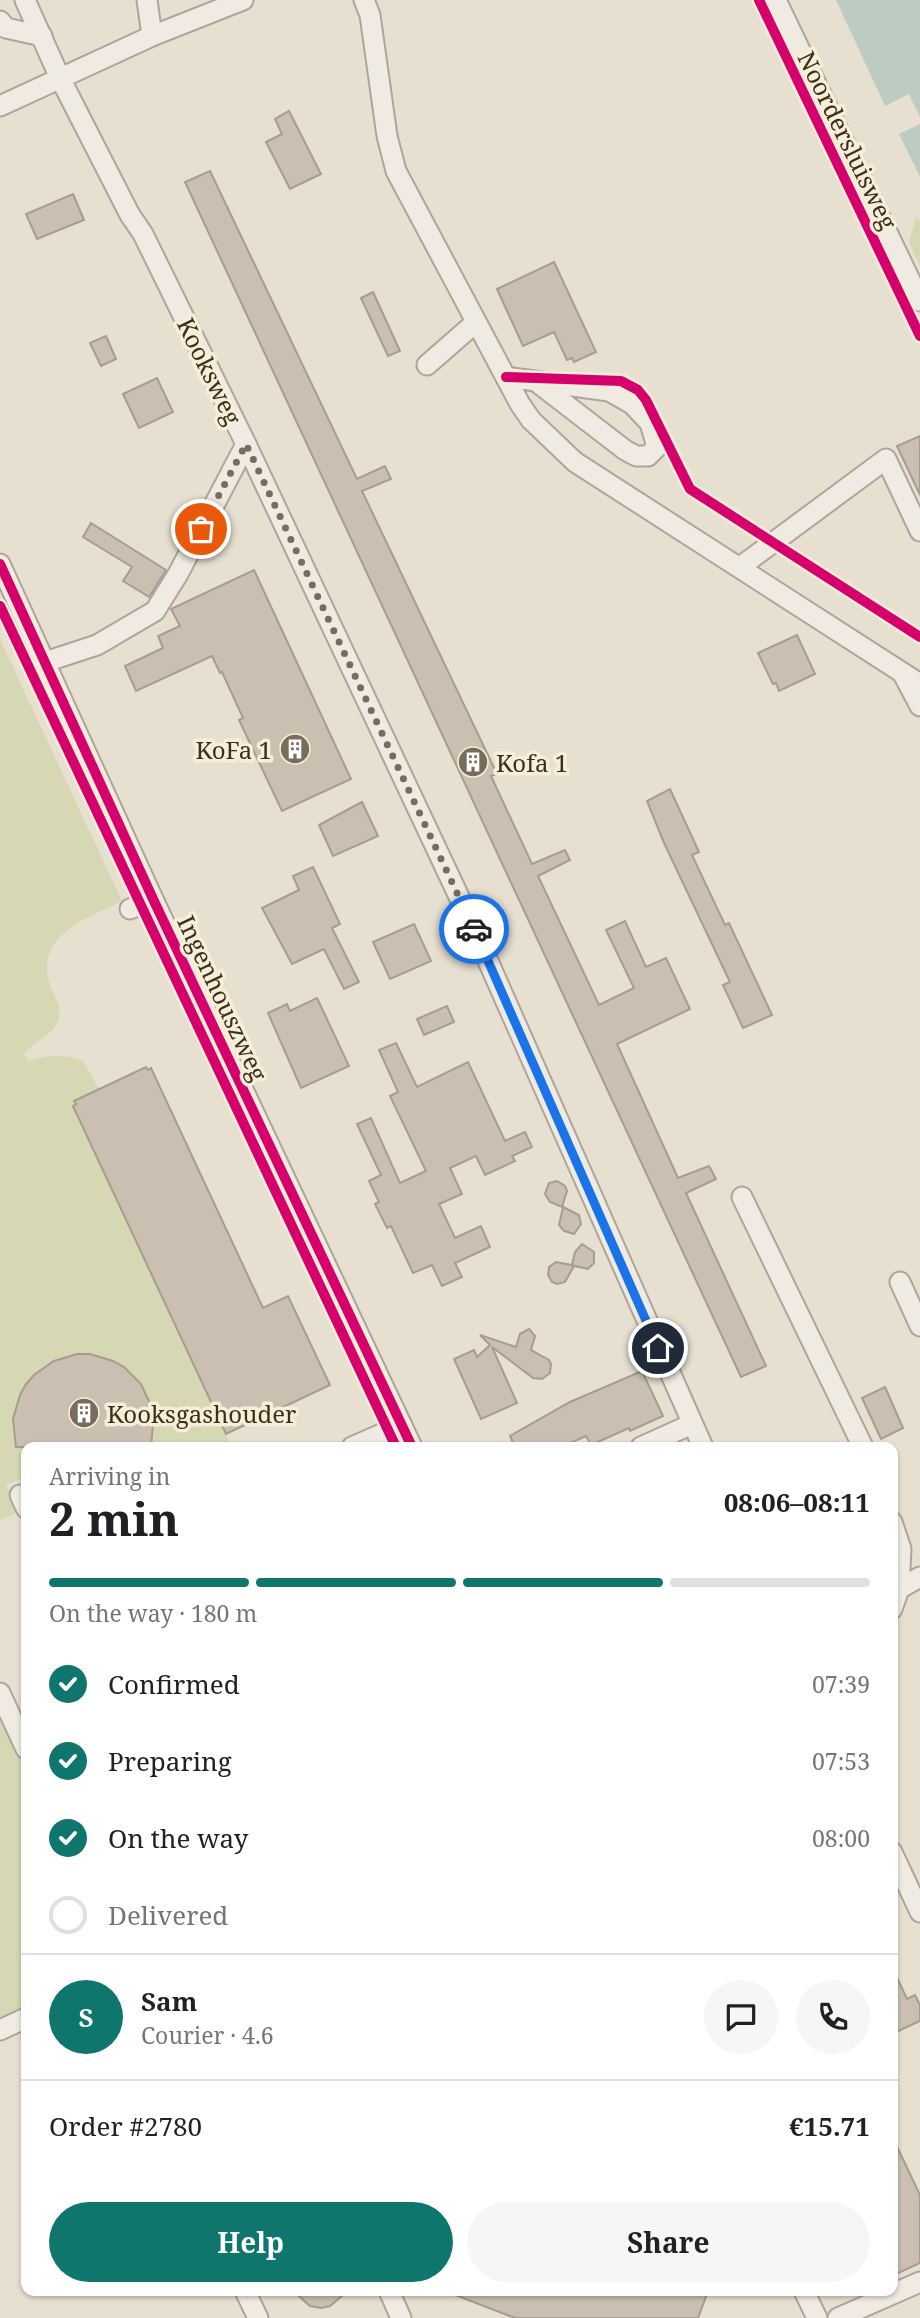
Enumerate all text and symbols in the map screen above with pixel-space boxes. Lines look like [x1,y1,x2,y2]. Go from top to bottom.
street label: Noordersluisweg [791,45,906,235]
street label: Kooksweg [170,312,250,430]
pin [171,499,231,559]
icon: bag [182,510,220,548]
building icon: KoFa 1 [278,732,312,766]
place label: KoFa 1 [195,733,272,766]
building icon: Kofa 1 [456,745,490,779]
place label: Kofa 1 [496,746,568,779]
courier [439,894,509,964]
street label: Ingenhouszweg [170,910,276,1086]
icon: car [455,910,493,948]
pin [628,1318,688,1378]
icon: home [639,1329,677,1367]
building icon: Kooksgashouder [67,1396,101,1430]
place label: Kooksgashouder [107,1397,296,1430]
text: Arriving in [49,1460,170,1492]
text: 08:06–08:11 [724,1484,870,1520]
text: 2 min [49,1487,179,1549]
text: On the way · 180 m [49,1597,257,1629]
icon: check [49,1665,87,1703]
text: Confirmed [108,1666,240,1702]
text: 07:39 [812,1668,870,1700]
icon: check [49,1742,87,1780]
text: Preparing [108,1743,232,1779]
text: 07:53 [812,1745,870,1777]
icon: check [49,1819,87,1857]
text: On the way [108,1820,248,1856]
text: 08:00 [812,1822,870,1854]
text: Delivered [108,1897,228,1933]
button: chat [704,1980,778,2054]
button: phone [796,1980,870,2054]
text: Sam [141,1983,197,2019]
text: S [78,1999,94,2035]
text: Courier · 4.6 [141,2019,274,2051]
text: Order #2780 [49,2108,202,2144]
text: €15.71 [789,2108,870,2144]
button: Help [49,2202,453,2282]
button: Share [467,2202,870,2282]

